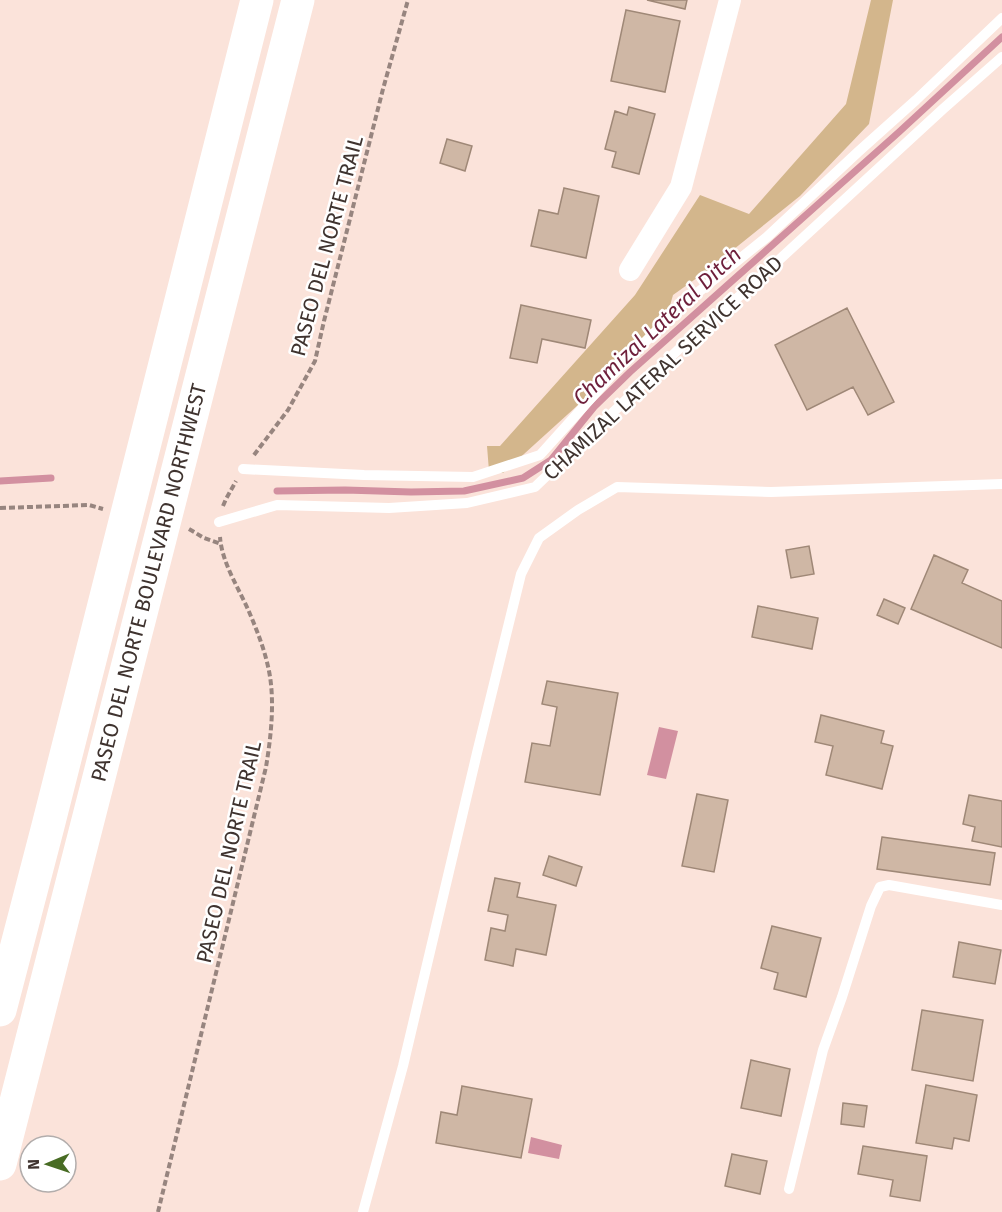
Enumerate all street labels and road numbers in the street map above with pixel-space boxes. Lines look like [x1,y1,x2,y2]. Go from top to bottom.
street label: PASEO DEL NORTE TRAIL [285,132,369,359]
street label: CHAMIZAL LATERAL SERVICE ROAD [538,250,788,486]
street label: PASEO DEL NORTE BOULEVARD NORTHWEST [85,381,212,785]
street label: PASEO DEL NORTE TRAIL [191,738,267,966]

